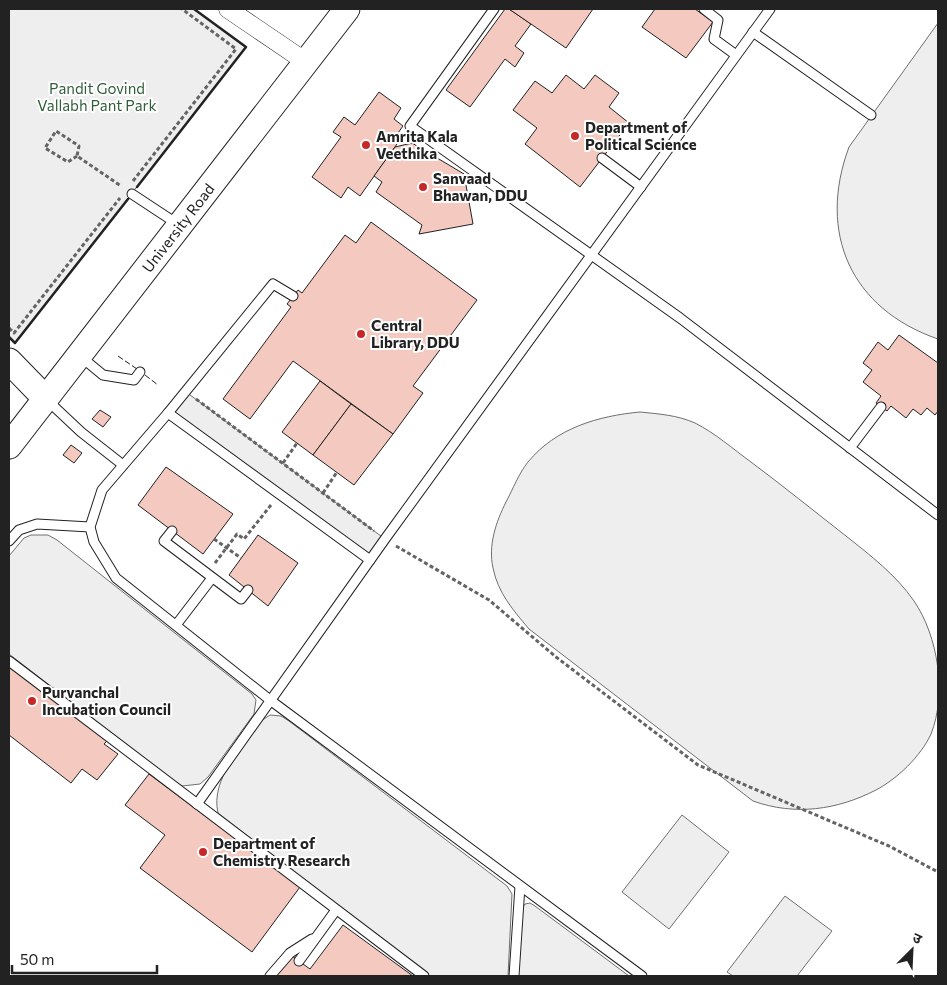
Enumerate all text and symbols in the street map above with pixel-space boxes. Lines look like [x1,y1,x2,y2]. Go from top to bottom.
park label: Pandit Govind Vallabh Pant Park [37,79,157,114]
place label: Department of Political Science [585,118,697,153]
place label: Amrita Kala Veethika [376,127,458,162]
marker: Department of Political Science [569,130,581,142]
marker: Amrita Kala Veethika [360,139,372,151]
place label: Sanvaad Bhawan, DDU [433,169,528,204]
street label: University Road [138,180,218,276]
marker: Sanvaad Bhawan, DDU [417,181,429,193]
place label: Central Library, DDU [371,316,460,351]
marker: Central Library, DDU [355,328,367,340]
place label: Purvanchal Incubation Council [42,683,171,718]
marker: Purvanchal Incubation Council [26,695,38,707]
place label: Department of Chemistry Research [213,834,350,869]
marker: Department of Chemistry Research [197,846,209,858]
north arrow [887,925,937,975]
text: उ [910,928,925,947]
scale bar [12,942,158,974]
text: 50 m [20,950,54,968]

